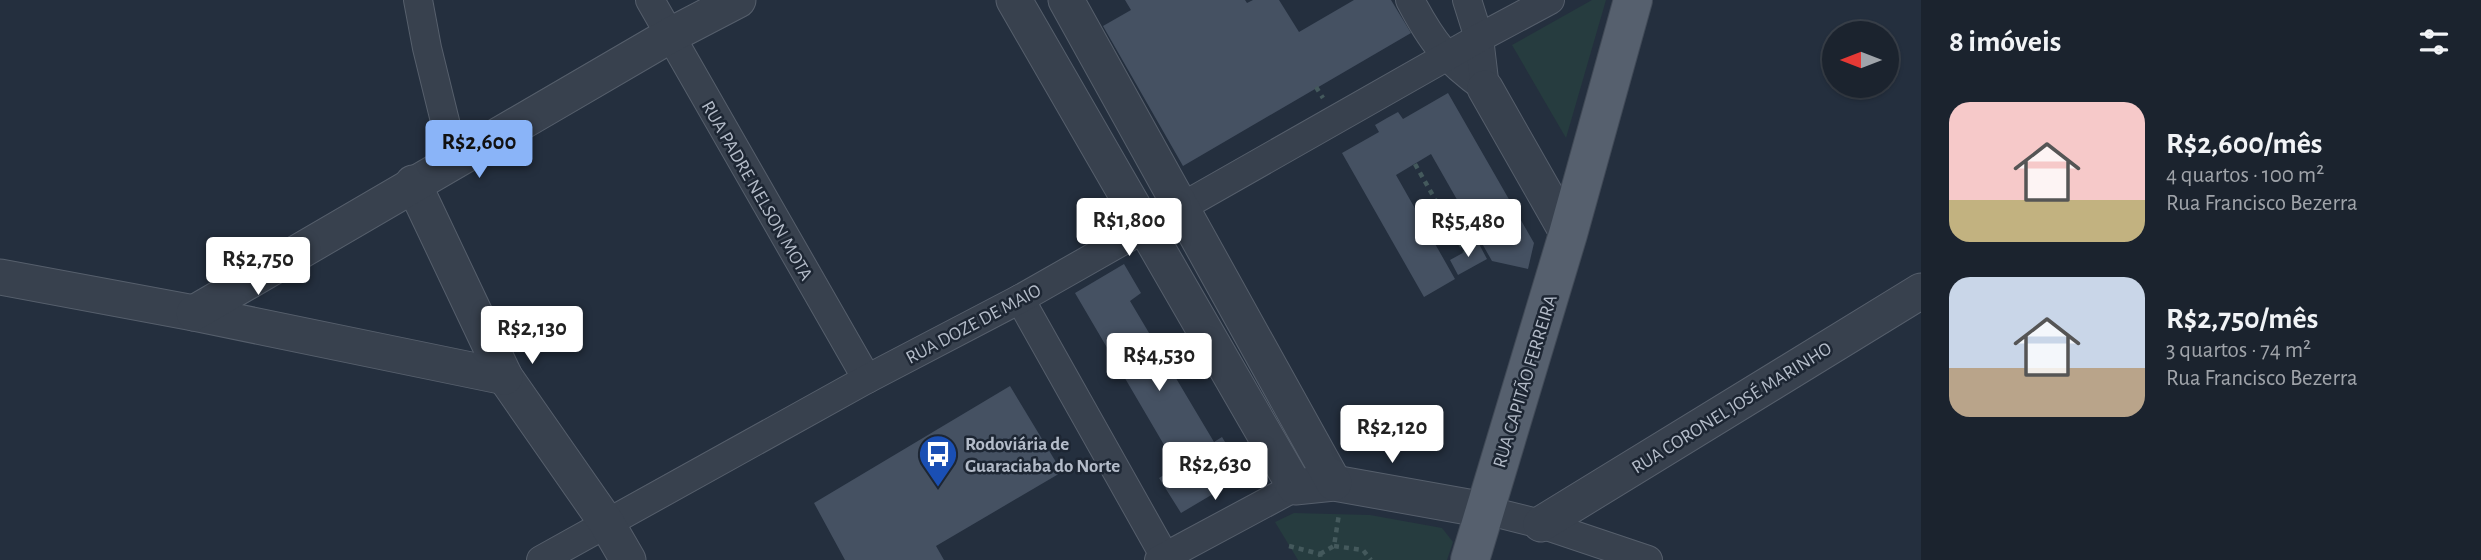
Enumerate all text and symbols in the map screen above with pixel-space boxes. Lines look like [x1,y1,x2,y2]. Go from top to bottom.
north arrow [1822,21,1899,98]
map controls [1822,21,1899,98]
icon: filters [2415,23,2453,61]
text: 8 imóveis [1949,27,2061,57]
street label: RUA PADRE NELSON MOTA [698,98,816,284]
pin: R$2,600 [414,120,544,180]
text: R$2,600/mês [2166,129,2322,159]
icon: home [2005,130,2089,214]
text: R$2,600 [441,131,517,154]
text: 4 quartos · 100 m² [2166,164,2324,187]
text: Rua Francisco Bezerra [2166,192,2358,215]
pin: R$1,800 [1064,198,1194,258]
pin: R$5,480 [1403,200,1533,259]
text: R$1,800 [1093,209,1165,232]
text: R$5,480 [1431,210,1505,233]
pin: R$2,750 [193,238,323,297]
text: R$2,750 [222,248,294,271]
street label: RUA DOZE DE MAIO [903,281,1044,368]
street label: RUA CAPITÃO FERREIRA [1488,292,1561,470]
text: R$2,750/mês [2166,304,2318,334]
icon: home [2005,305,2089,389]
pin: R$2,130 [467,306,597,366]
text: R$2,130 [497,317,567,340]
pin: R$4,530 [1094,334,1224,393]
street label: RUA CORONEL JOSÉ MARINHO [1627,337,1835,478]
text: 3 quartos · 74 m² [2166,339,2311,362]
text: R$4,530 [1123,344,1195,367]
text: Rua Francisco Bezerra [2166,367,2358,390]
pin: R$2,120 [1327,406,1457,465]
text: R$2,120 [1356,416,1428,439]
bus stop icon: Rodoviária de Guaraciaba do Norte [917,433,959,488]
place label: Rodoviária de Guaraciaba do Norte [965,435,1120,476]
pin: R$2,630 [1150,442,1280,502]
text: R$2,630 [1178,453,1252,476]

